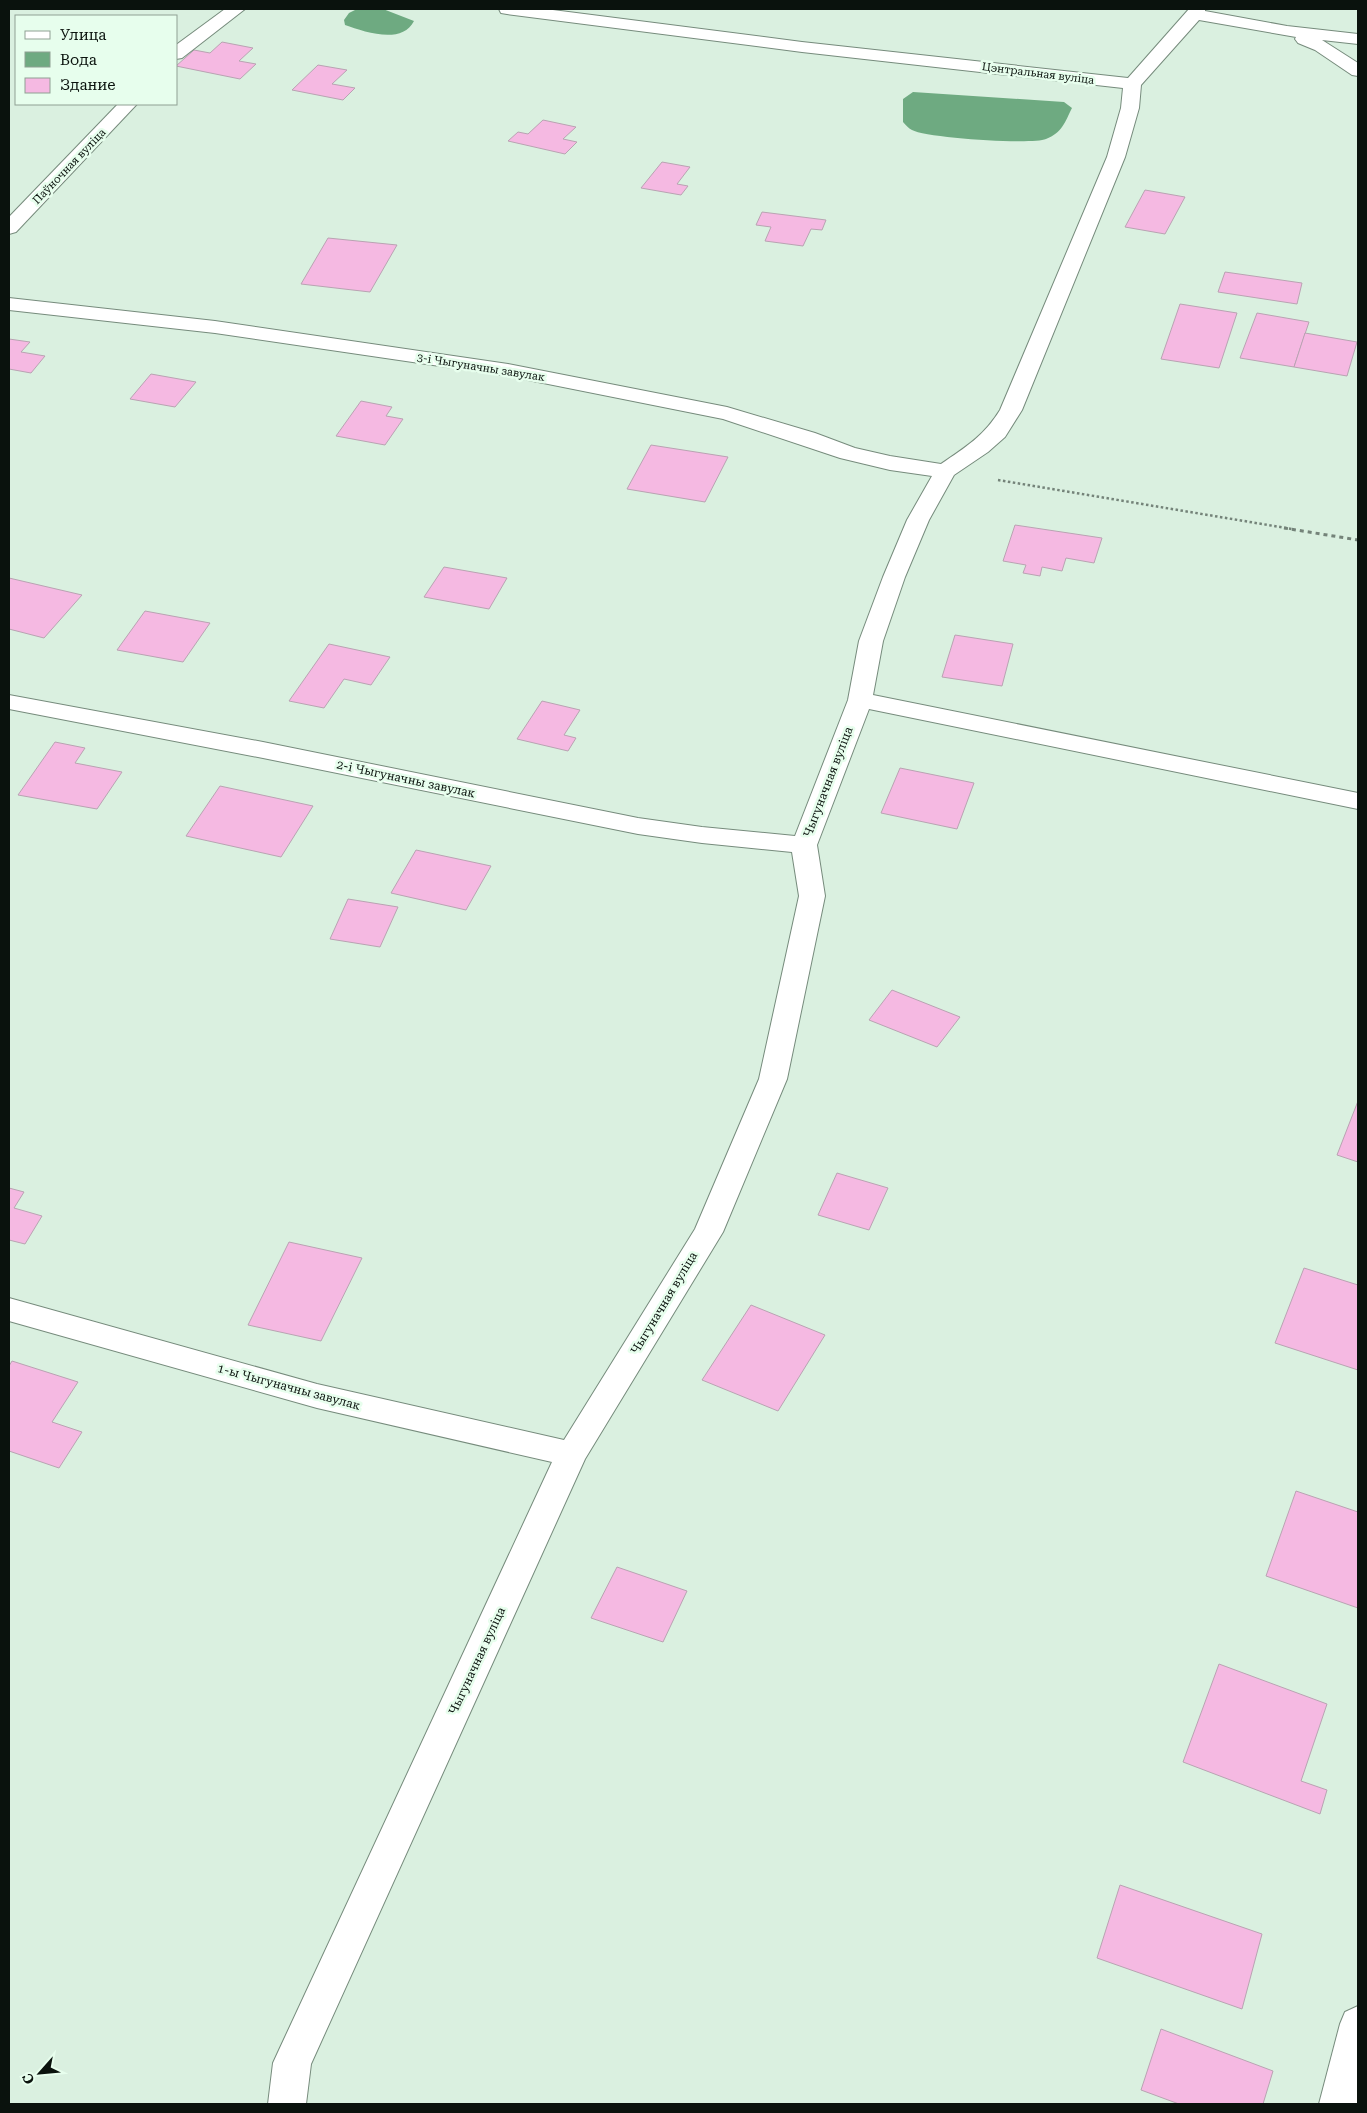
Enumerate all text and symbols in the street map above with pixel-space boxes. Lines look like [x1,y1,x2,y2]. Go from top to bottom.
legend [15,15,178,105]
text: Улица [60,26,106,44]
text: Вода [60,51,97,69]
street label: Цэнтральная вуліца [981,60,1095,87]
text: Здание [60,76,116,94]
street label: Паўночная вуліца [30,126,109,207]
street label: 3-і Чыгуначны завулак [416,351,546,384]
street label: Чыгуначная вуліца [800,724,856,839]
street label: 2-і Чыгуначны завулак [335,757,477,801]
street label: Чыгуначная вуліца [628,1249,700,1357]
street label: 1-ы Чыгуначны завулак [216,1361,362,1413]
street label: Чыгуначная вуліца [446,1604,508,1717]
north arrow [15,2048,65,2098]
text: С [19,2071,38,2087]

